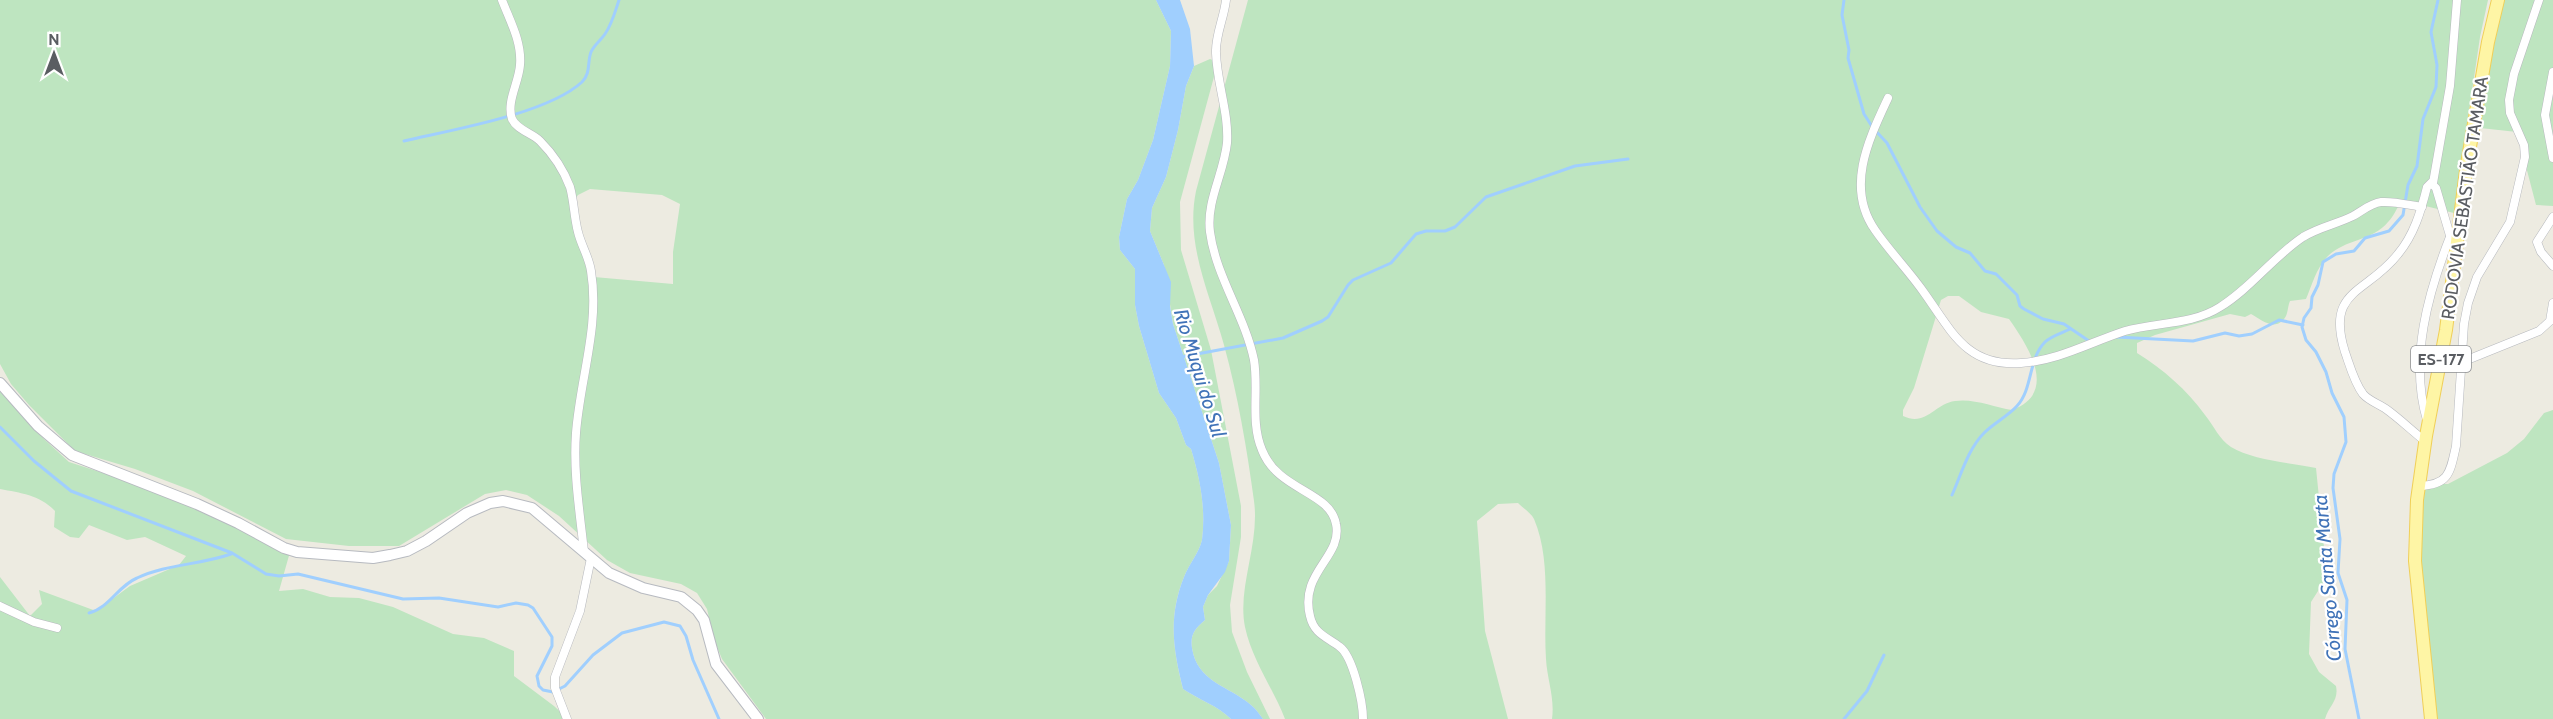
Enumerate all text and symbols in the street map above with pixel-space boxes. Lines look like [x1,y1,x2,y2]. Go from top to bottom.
north arrow [24,24,84,84]
text: N [48,30,60,49]
street label: RODOVIA SEBASTIÃO TAMARA [2437,75,2493,321]
water label: Rio Muqui do Sul [1169,306,1231,440]
road number: ES-177 [2411,346,2471,372]
water label: Córrego Santa Marta [2308,494,2346,662]

